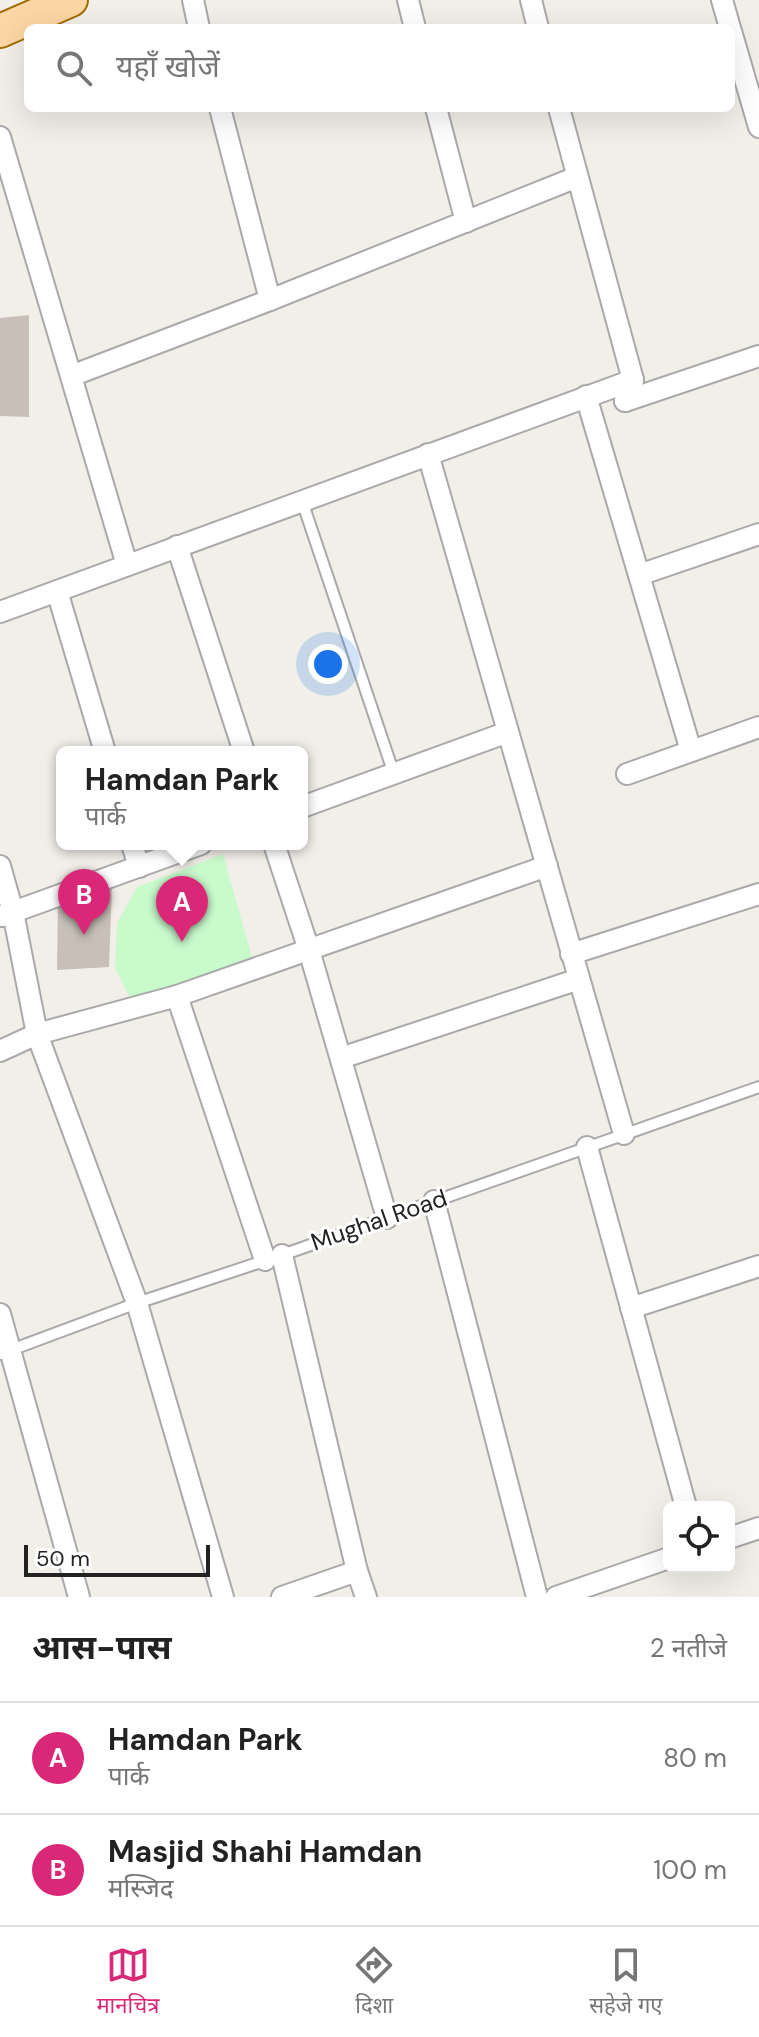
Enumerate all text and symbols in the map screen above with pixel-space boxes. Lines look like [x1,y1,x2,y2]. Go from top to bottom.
search box [24,24,735,112]
icon: search [52,46,96,90]
text: यहाँ खोजें [116,47,220,86]
your location [308,644,348,684]
popup [56,746,308,850]
text: Hamdan Park [85,760,279,799]
text: पार्क [85,799,126,833]
pin: B [58,869,110,935]
pin: A [156,876,208,942]
street label: Mughal Road [307,1182,451,1257]
map controls [663,1501,735,1573]
button: locate [663,1501,735,1573]
scale bar [24,1541,210,1577]
text: 50 m [36,1544,90,1573]
text: आस-पास [32,1625,172,1670]
text: 2 नतीजे [650,1631,727,1665]
text: Hamdan Park [108,1720,303,1759]
text: A [49,1741,67,1775]
text: 80 m [663,1741,727,1775]
text: पार्क [108,1759,149,1793]
text: Masjid Shahi Hamdan [108,1832,422,1871]
text: B [50,1853,66,1887]
text: 100 m [653,1853,727,1887]
text: मस्जिद [108,1871,174,1905]
tab: मानचित्र [96,1943,159,2022]
tab: दिशा [352,1943,396,2022]
tab: सहेजे गए [589,1943,663,2022]

